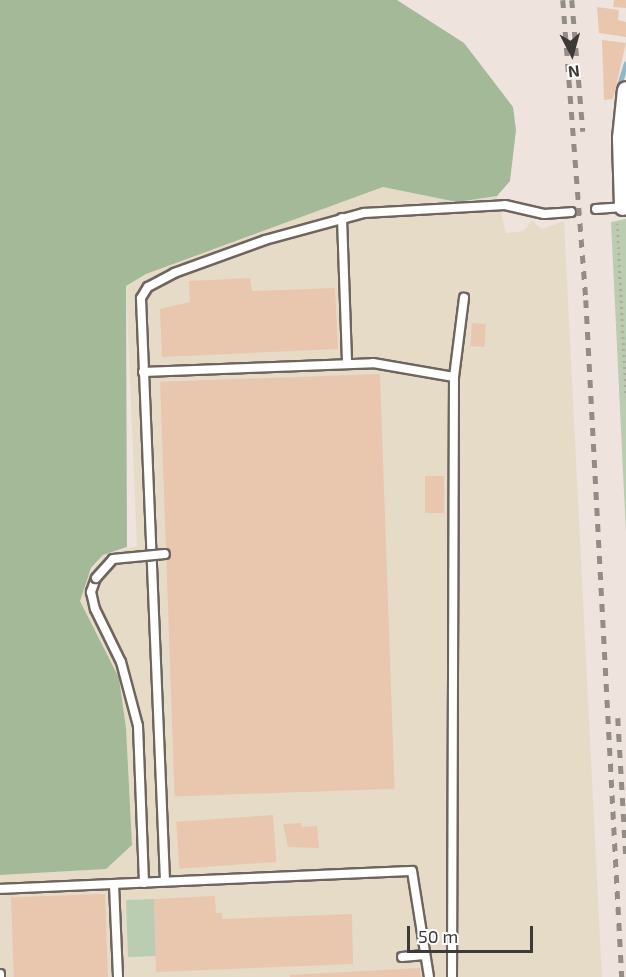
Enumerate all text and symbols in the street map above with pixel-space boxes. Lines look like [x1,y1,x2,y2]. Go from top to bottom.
north arrow [542,24,602,84]
text: N [567,62,581,82]
scale bar [410,914,536,952]
text: 50 m [418,925,458,947]

